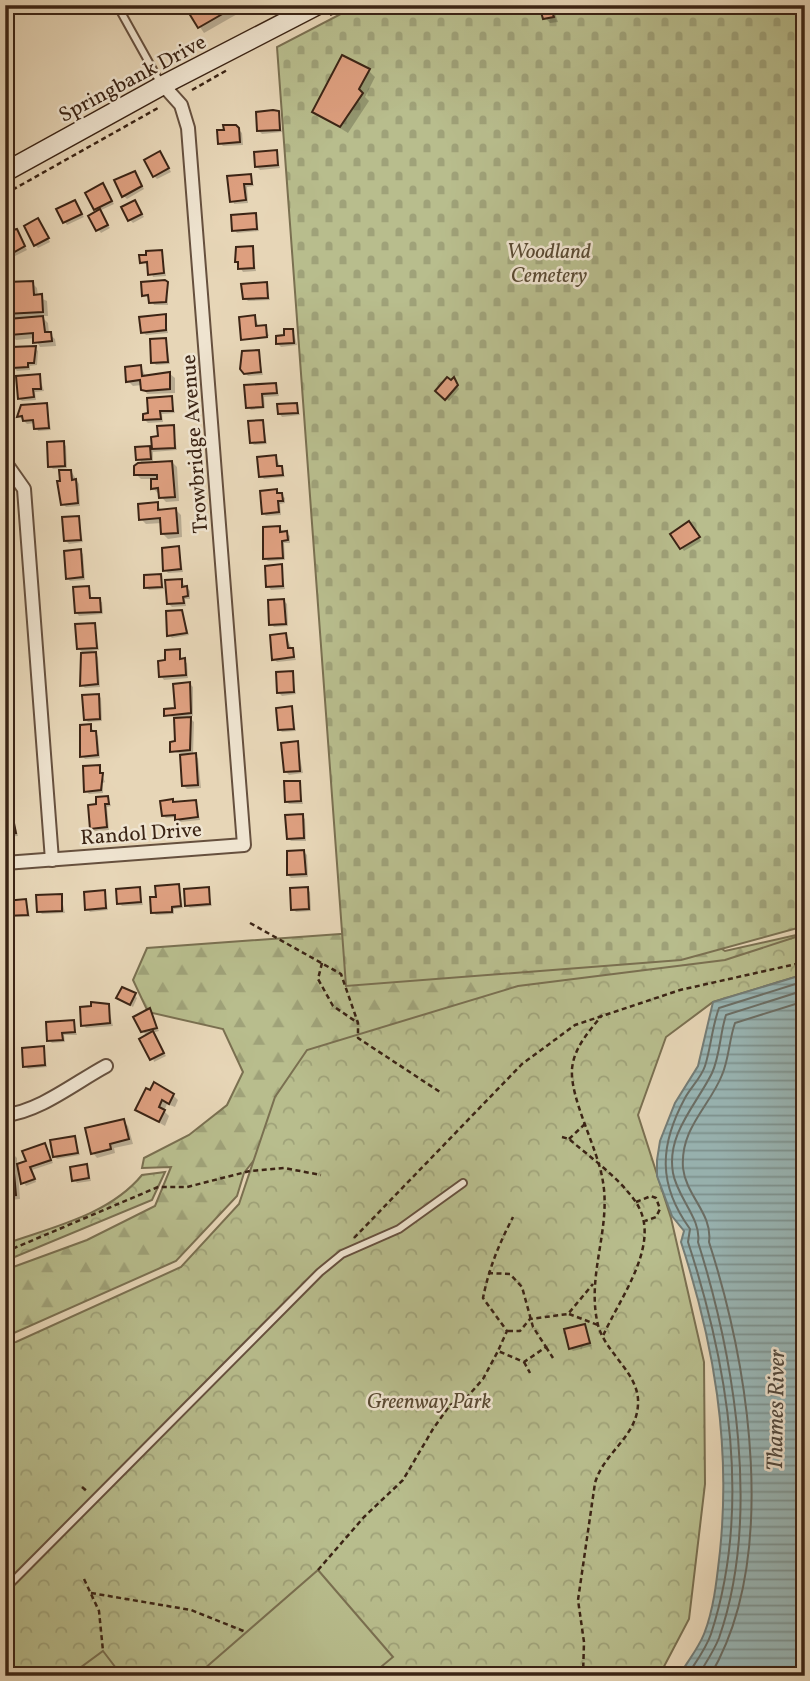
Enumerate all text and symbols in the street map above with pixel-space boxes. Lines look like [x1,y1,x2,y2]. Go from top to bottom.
street label: Springbank Drive [54,28,212,130]
park label: Woodland Cemetery [507,238,591,291]
street label: Trowbridge Avenue [175,353,216,534]
street label: Randol Drive [79,816,203,853]
water label: Thames River [760,1349,794,1471]
park label: Greenway Park [367,1388,492,1417]

